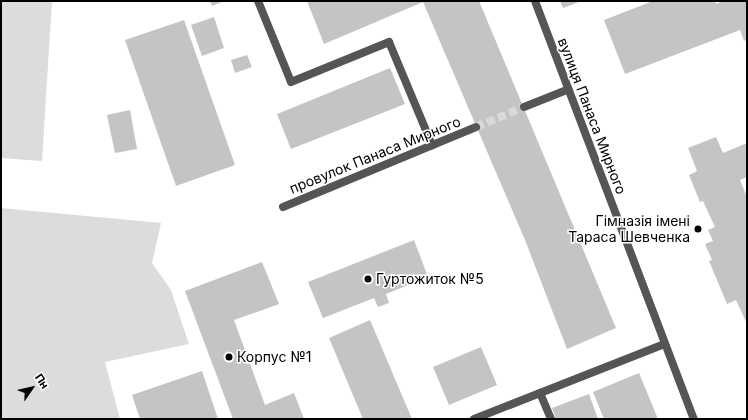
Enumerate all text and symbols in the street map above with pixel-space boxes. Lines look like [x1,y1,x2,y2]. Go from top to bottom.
street label: вулиця Панаса Мирного [554,35,630,197]
street label: провулок Панаса Мирного [287,113,463,197]
place label: Гімназія імені Тараса Шевченка [568,213,690,246]
marker: Гімназія імені Тараса Шевченка [693,224,703,234]
place label: Гуртожиток №5 [376,271,484,287]
marker: Гуртожиток №5 [363,274,373,284]
place label: Корпус №1 [237,349,311,365]
marker: Корпус №1 [224,352,234,362]
north arrow [12,368,52,408]
text: Пн [32,371,52,391]

